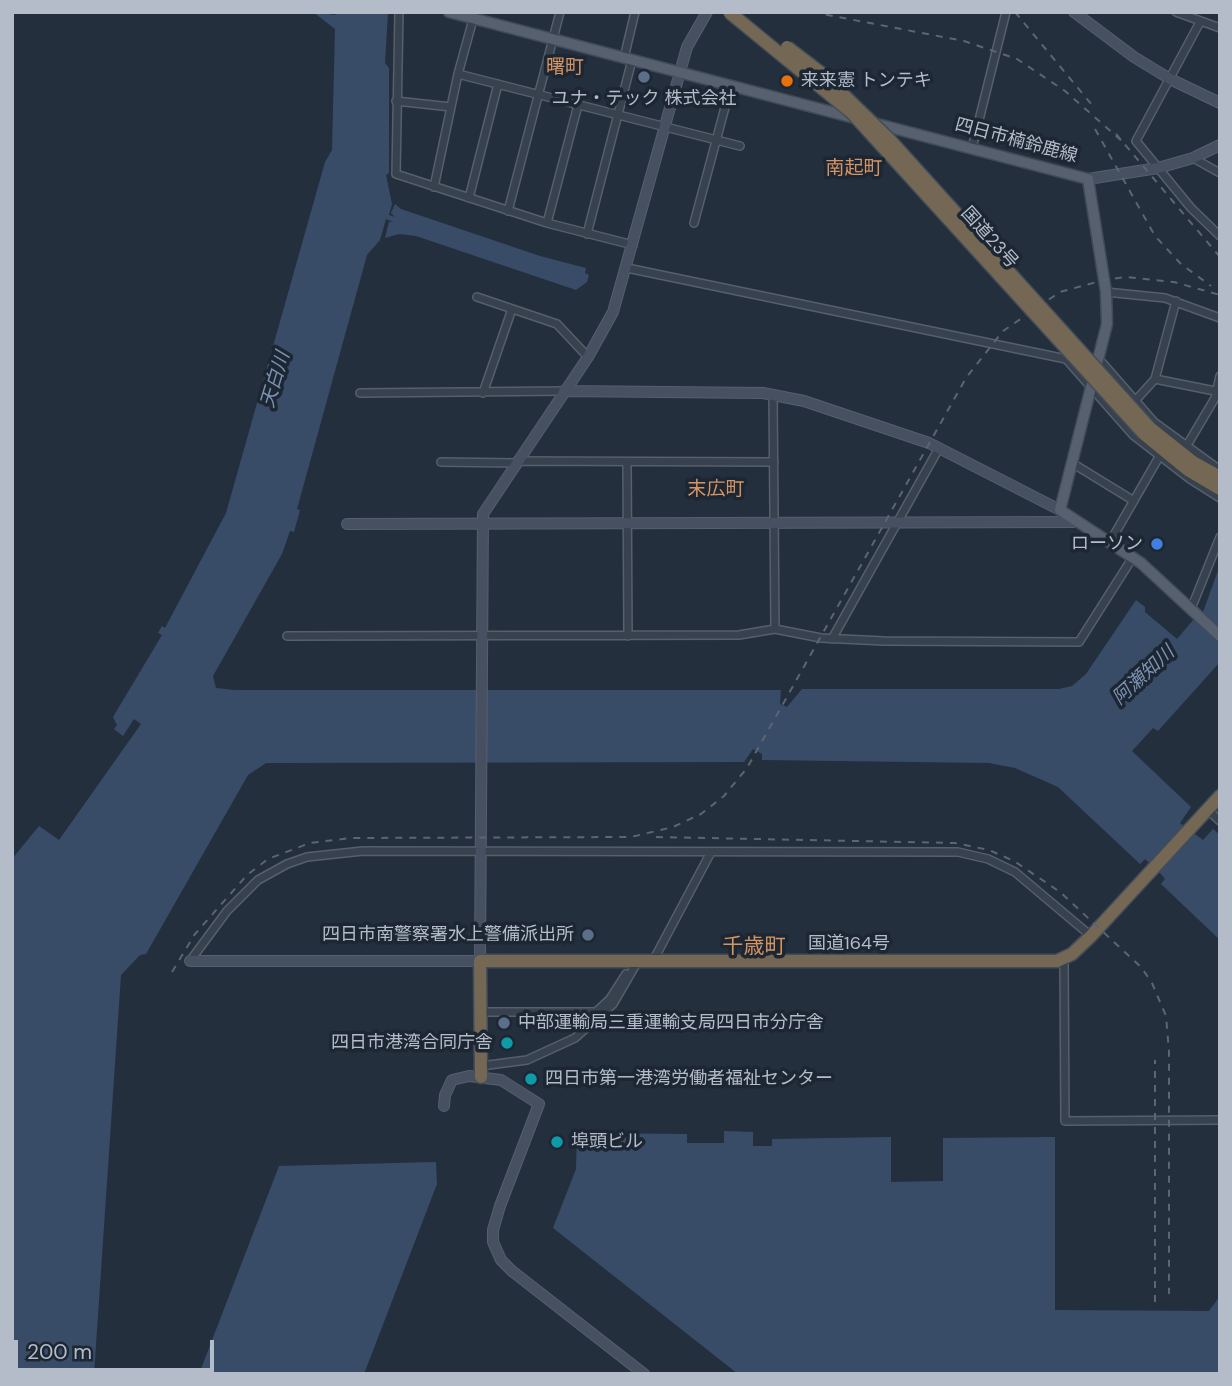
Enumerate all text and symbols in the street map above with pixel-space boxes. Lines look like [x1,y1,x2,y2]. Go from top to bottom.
district label: 曙町 [546,57,584,79]
marker: ユナ・テック 株式会社 [636,69,652,85]
place label: 来来憲 トンテキ [801,70,932,92]
marker: 来来憲 トンテキ [779,73,795,89]
place label: ユナ・テック 株式会社 [552,88,736,110]
street label: 四日市楠鈴鹿線 [952,114,1080,168]
district label: 南起町 [826,158,882,180]
street label: 国道23号 [956,203,1022,273]
water label: 天白川 [257,349,295,411]
district label: 末広町 [688,479,744,501]
place label: ローソン [1071,533,1143,555]
marker: ローソン [1149,536,1165,552]
water label: 阿瀬知川 [1108,642,1180,710]
place label: 四日市南警察署水上警備派出所 [322,924,574,946]
marker: 四日市南警察署水上警備派出所 [580,927,596,943]
street label: 国道164号 [808,933,890,955]
district label: 千歳町 [723,934,785,960]
place label: 中部運輸局三重運輸支局四日市分庁舎 [518,1012,824,1034]
marker: 中部運輸局三重運輸支局四日市分庁舎 [496,1015,512,1031]
place label: 四日市港湾合同庁舎 [331,1032,493,1054]
marker: 四日市港湾合同庁舎 [499,1035,515,1051]
place label: 四日市第一港湾労働者福祉センター [545,1068,833,1090]
marker: 四日市第一港湾労働者福祉センター [523,1071,539,1087]
place label: 埠頭ビル [571,1131,643,1153]
marker: 埠頭ビル [549,1134,565,1150]
scale bar [18,1326,217,1370]
text: 200 m [27,1338,92,1366]

